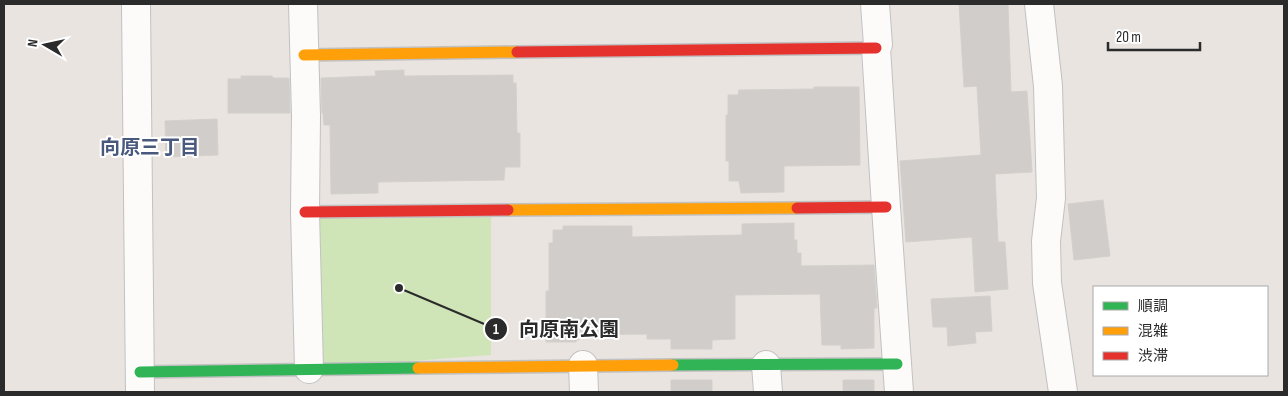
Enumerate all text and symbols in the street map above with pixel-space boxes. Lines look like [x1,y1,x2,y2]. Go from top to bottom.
north arrow [20,20,70,70]
scale bar [1108,20,1200,52]
text: 20 m [1116,28,1141,47]
text: N [24,38,42,48]
district label: 向原三丁目 [100,136,200,160]
legend [1093,286,1268,376]
text: 順調 [1138,297,1168,316]
callout: 向原南公園 [484,312,629,347]
text: 向原南公園 [519,318,619,342]
text: 1 [493,320,499,339]
text: 混雑 [1138,322,1168,341]
text: 渋滞 [1138,347,1168,366]

